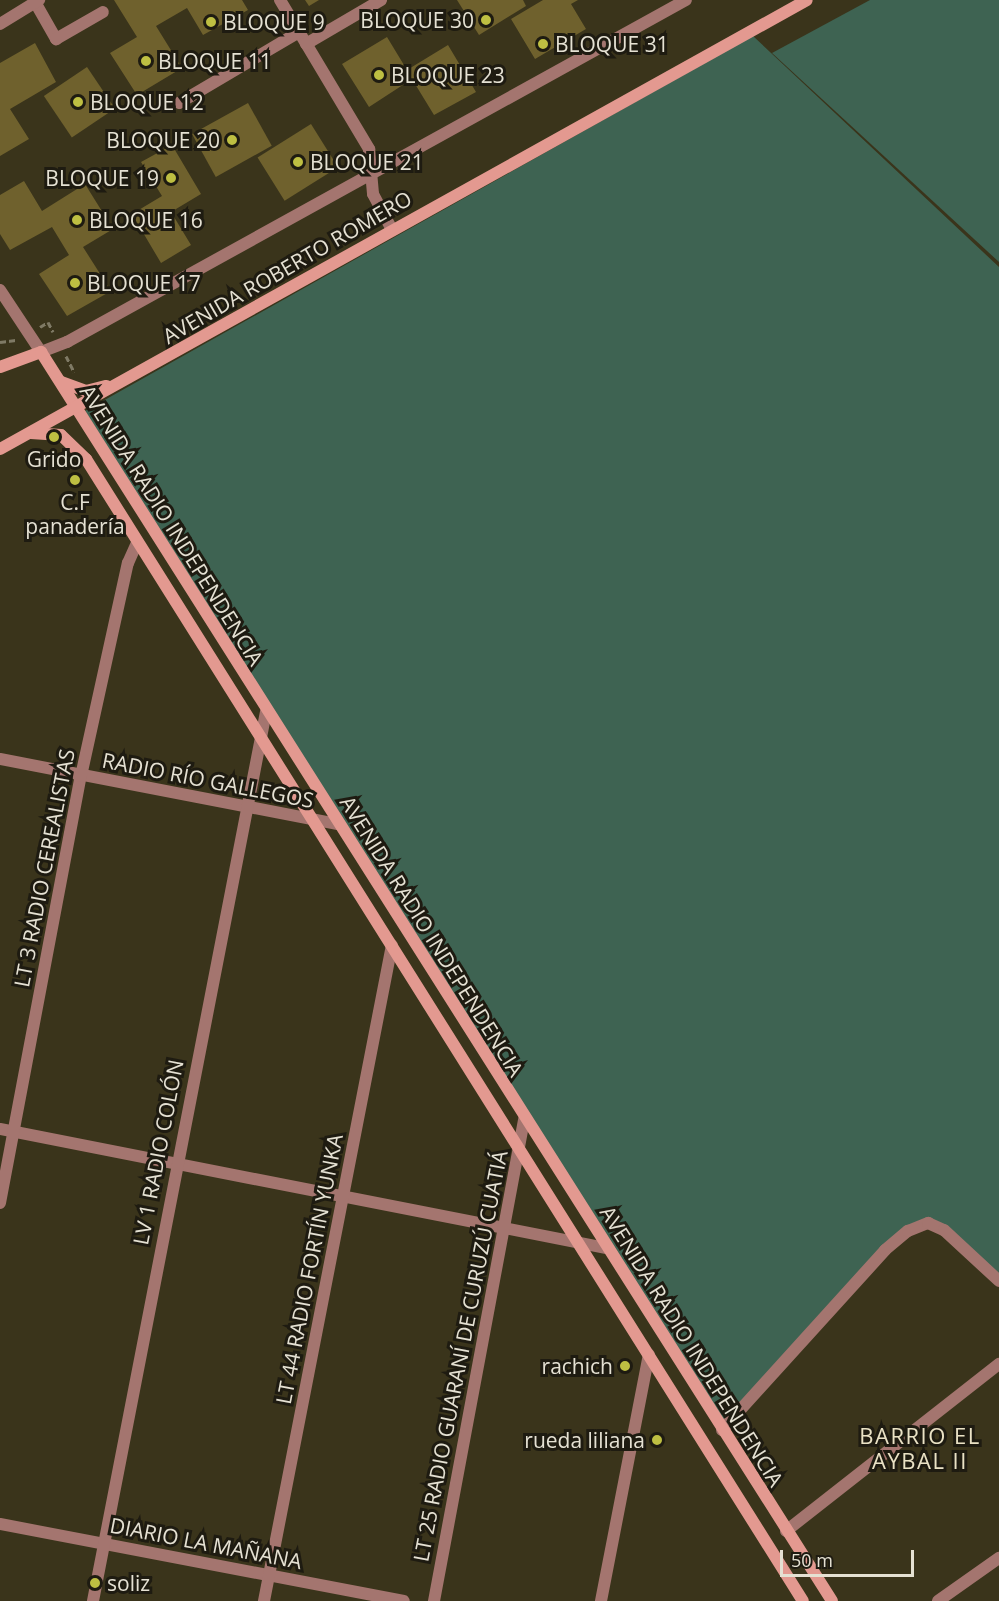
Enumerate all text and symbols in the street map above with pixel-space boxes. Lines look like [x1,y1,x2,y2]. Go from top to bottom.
place label: BLOQUE 30 [360,7,474,33]
place label: BLOQUE 9 [223,9,325,35]
marker: BLOQUE 30 [479,13,493,27]
marker: BLOQUE 9 [204,15,218,29]
place label: BLOQUE 31 [555,31,669,57]
marker: BLOQUE 31 [536,37,550,51]
place label: BLOQUE 11 [158,48,272,74]
marker: BLOQUE 11 [139,54,153,68]
place label: BLOQUE 23 [391,62,505,88]
marker: BLOQUE 23 [372,68,386,82]
place label: BLOQUE 12 [90,89,204,115]
marker: BLOQUE 12 [71,95,85,109]
place label: BLOQUE 20 [106,127,220,153]
marker: BLOQUE 20 [225,133,239,147]
place label: BLOQUE 21 [310,149,424,175]
marker: BLOQUE 21 [291,155,305,169]
place label: BLOQUE 19 [45,165,159,191]
marker: BLOQUE 19 [164,171,178,185]
street label: AVENIDA ROBERTO ROMERO [158,185,416,349]
place label: BLOQUE 16 [89,207,203,233]
marker: BLOQUE 16 [70,213,84,227]
place label: BLOQUE 17 [87,270,201,296]
marker: BLOQUE 17 [68,276,82,290]
street label: AVENIDA RADIO INDEPENDENCIA [75,380,269,670]
marker: Grido [47,430,61,444]
place label: Grido [27,446,81,472]
marker: C.F panadería [68,473,82,487]
place label: C.F panadería [25,489,125,539]
street label: LT 3 RADIO CEREALISTAS [9,747,79,989]
street label: RADIO RÍO GALLEGOS [100,747,316,813]
street label: AVENIDA RADIO INDEPENDENCIA [335,791,529,1081]
street label: LV 1 RADIO COLÓN [128,1057,188,1247]
street label: LT 44 RADIO FORTÍN YUNKA [270,1132,348,1406]
street label: LT 25 RADIO GUARANÍ DE CURUZÚ CUATIÁ [408,1148,512,1564]
street label: AVENIDA RADIO INDEPENDENCIA [595,1201,789,1491]
place label: rachich [542,1353,613,1379]
marker: rachich [618,1359,632,1373]
district label: BARRIO EL AYBAL II [859,1422,981,1474]
place label: rueda liliana [524,1427,645,1453]
marker: rueda liliana [650,1433,664,1447]
street label: DIARIO LA MAÑANA [108,1512,304,1574]
scale bar [783,1538,916,1576]
text: 50 m [791,1548,833,1572]
place label: soliz [107,1570,150,1596]
marker: soliz [88,1576,102,1590]

